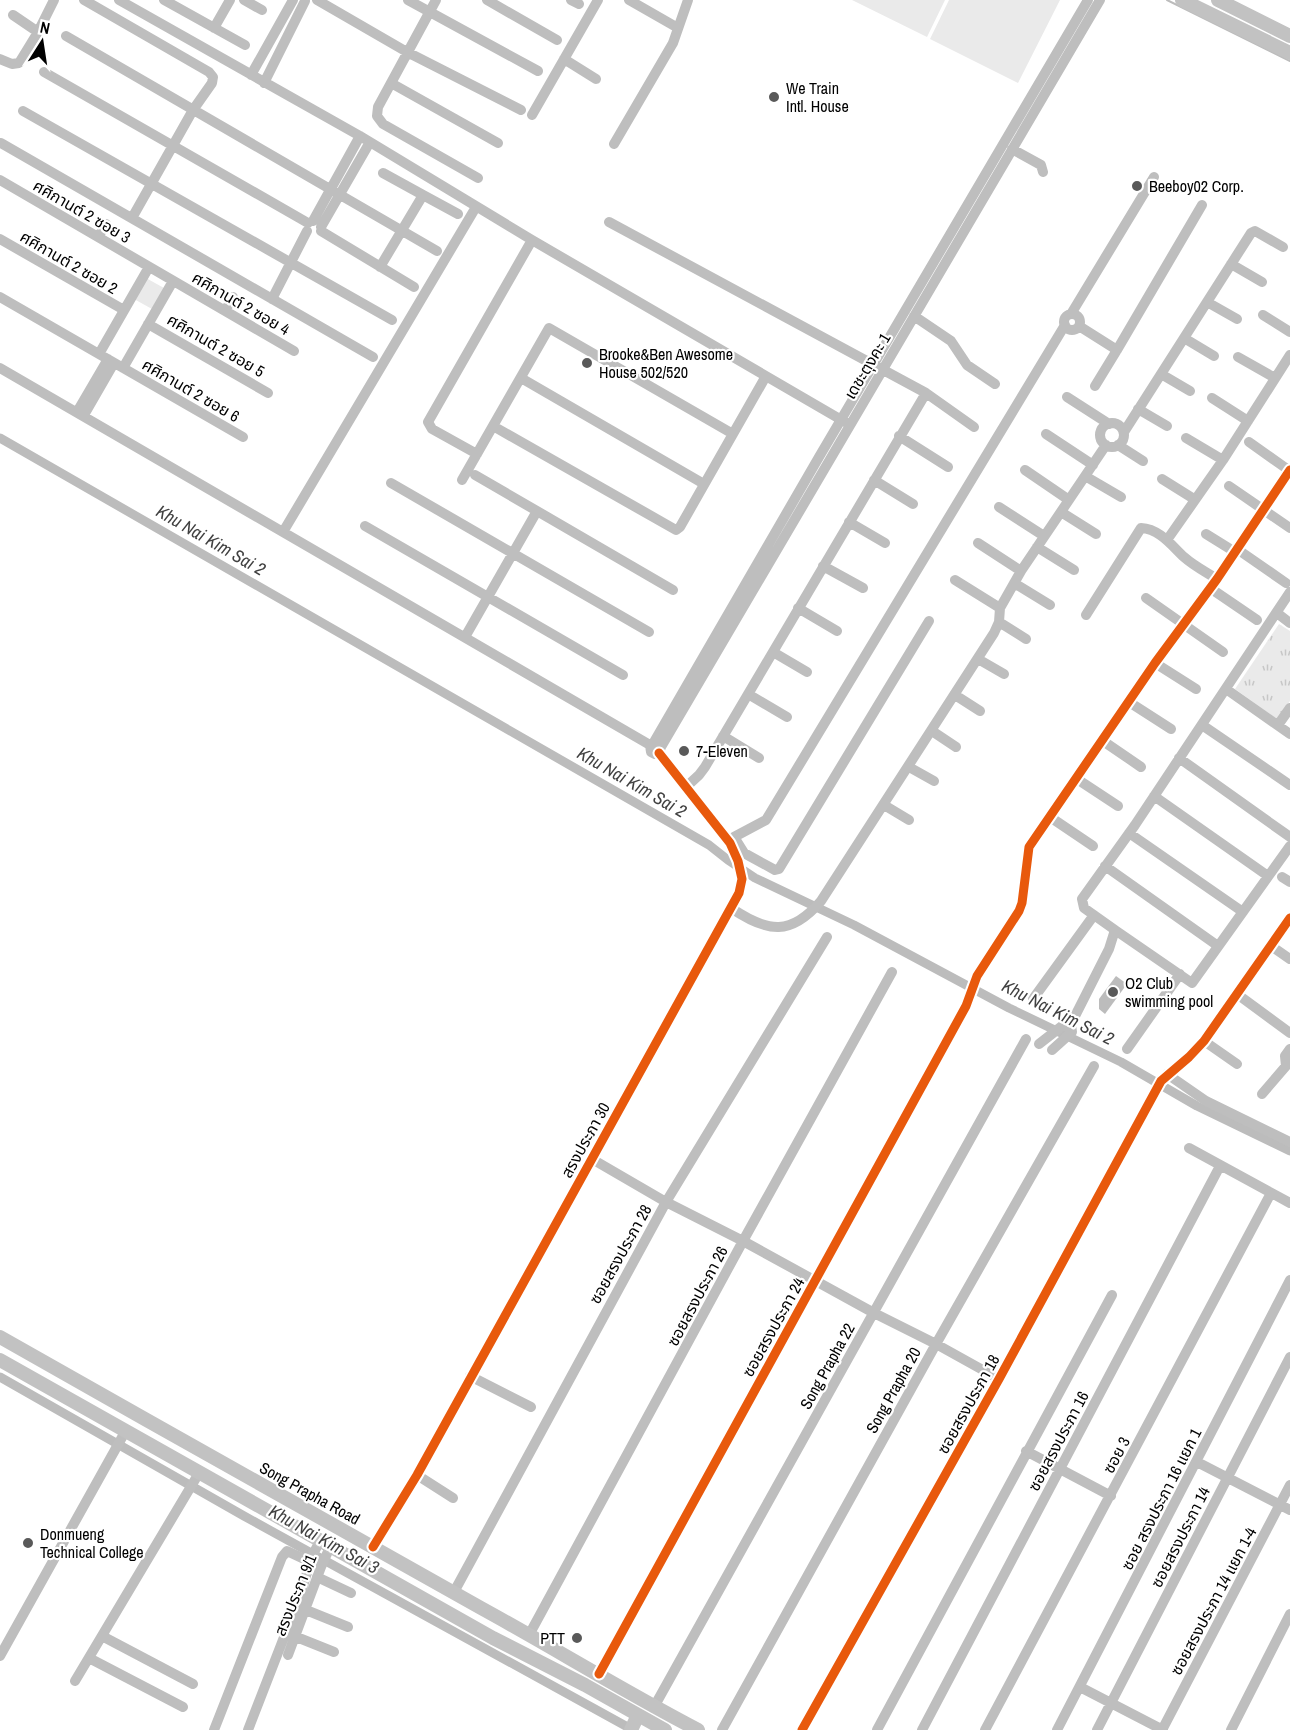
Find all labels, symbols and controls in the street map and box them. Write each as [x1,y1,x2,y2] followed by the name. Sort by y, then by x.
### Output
[12,12,72,72] north arrow
[38,16,52,39] text: N
[786,77,849,117] place label: We Train Intl. House
[767,90,781,104] marker: We Train Intl. House
[29,174,135,248] street label: ศศิกานต์ 2 ซอย 3
[1149,175,1244,197] place label: Beeboy02 Corp.
[1130,179,1144,193] marker: Beeboy02 Corp.
[16,225,122,299] street label: ศศิกานต์ 2 ซอย 2
[188,266,294,340] street label: ศศิกานต์ 2 ซอย 4
[163,308,269,382] street label: ศศิกานต์ 2 ซอย 5
[839,328,896,403] street label: เดชะตุงคะ 1
[599,343,733,383] place label: Brooke&Ben Awesome House 502/520
[138,353,244,427] street label: ศศิกานต์ 2 ซอย 6
[580,356,594,370] marker: Brooke&Ben Awesome House 502/520
[152,499,271,582] water label: Khu Nai Kim Sai 2
[696,740,748,762] place label: 7-Eleven
[573,741,692,824] water label: Khu Nai Kim Sai 2
[677,744,691,758] marker: 7-Eleven
[1125,972,1213,1012] place label: O2 Club swimming pool
[998,973,1119,1051] water label: Khu Nai Kim Sai 2
[1106,985,1120,999] marker: O2 Club swimming pool
[555,1098,615,1182] street label: สรงประภา 30
[584,1200,656,1308] street label: ซอยสรงประภา 28
[661,1242,733,1350] street label: ซอยสรงประภา 26
[737,1273,809,1381] street label: ซอยสรงประภา 24
[794,1319,860,1413] street label: Song Prapha 22
[860,1343,926,1437] street label: Song Prapha 20
[932,1350,1004,1458] street label: ซอยสรงประภา 18
[1022,1387,1094,1495] street label: ซอยสรงประภา 16
[1116,1424,1207,1574] street label: ซอย สรงประภา 16 แยก 1
[1097,1433,1135,1477] street label: ซอย 3
[256,1456,364,1530] street label: Song Prapha Road
[1145,1483,1215,1591] street label: ซอยสรงประภา 14
[264,1498,384,1580] water label: Khu Nai Kim Sai 3
[40,1523,144,1563] place label: Donmueng Technical College
[1165,1523,1261,1679] street label: ซอยสรงประภา 14 แยก 1-4
[21,1536,35,1550] marker: Donmueng Technical College
[269,1550,322,1639] street label: สรงประภา 9/1
[540,1627,565,1649] place label: PTT
[570,1631,584,1645] marker: PTT

